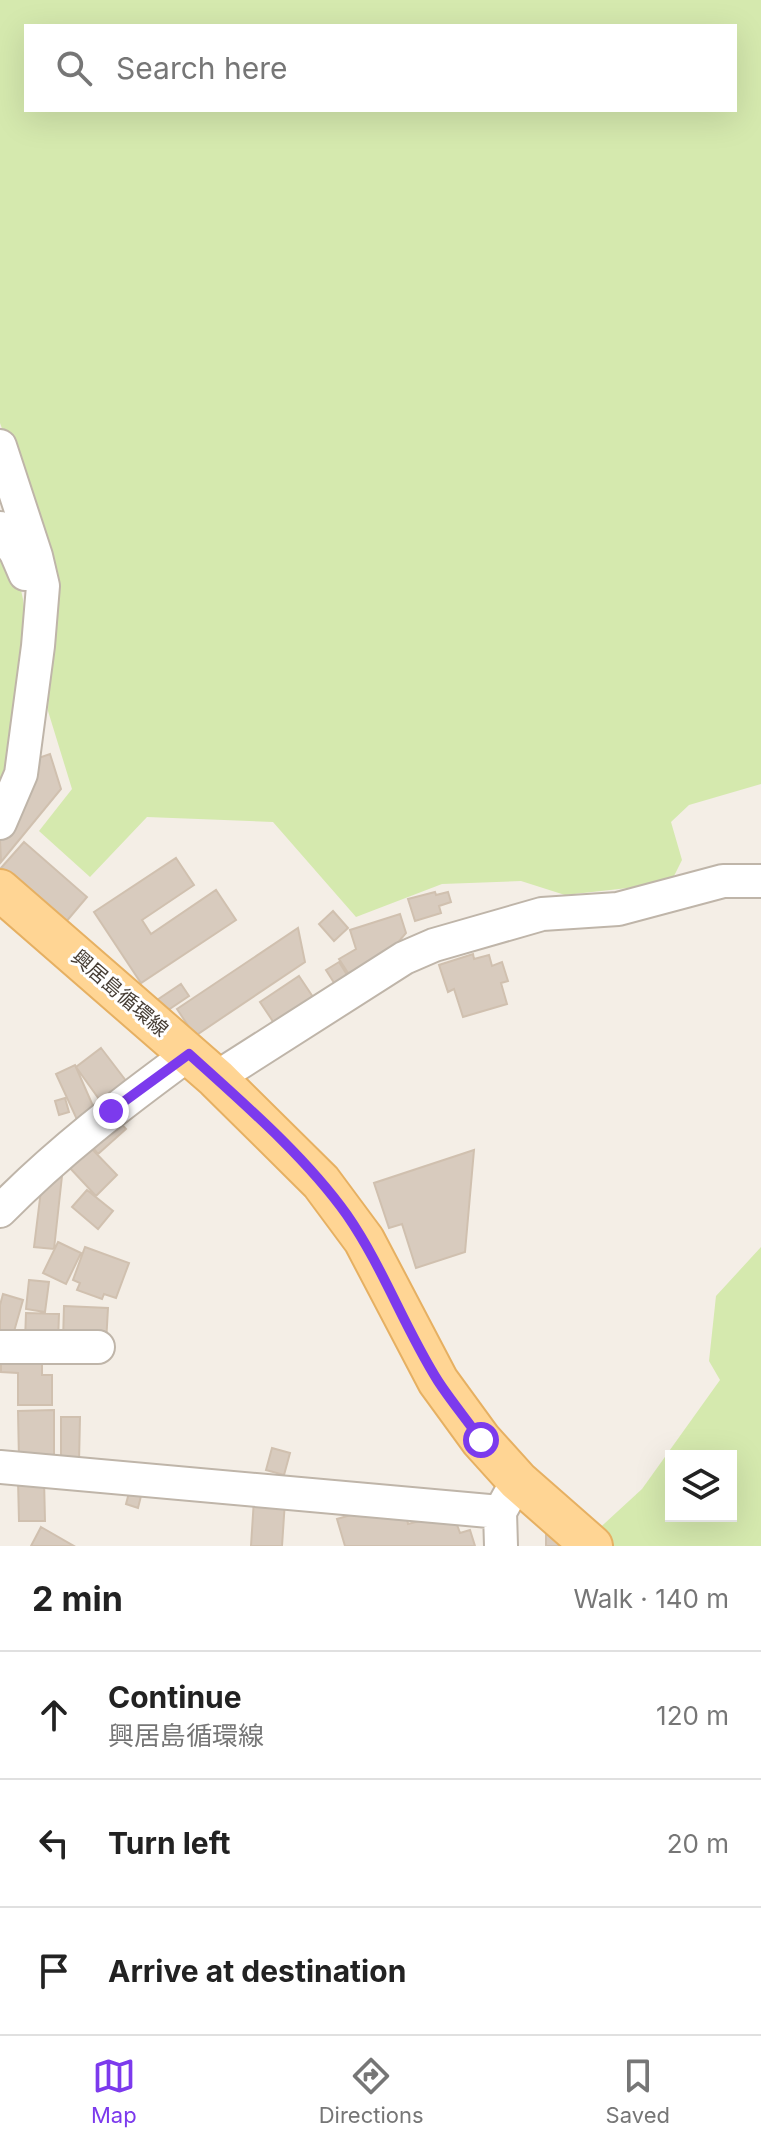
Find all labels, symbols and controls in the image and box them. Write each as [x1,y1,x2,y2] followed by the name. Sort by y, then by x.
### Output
[24,24,737,112] search box
[52,46,96,90] icon: search
[116,50,288,86] text: Search here
[67,945,173,1041] street label: 興居島循環線
[93,1093,129,1129] route end
[463,1422,499,1458] route start
[665,1450,737,1522] map controls
[665,1450,737,1522] button: layers
[32,1578,123,1619] text: 2 min
[574,1583,729,1614] text: Walk · 140 m
[108,1679,242,1715] text: Continue
[32,1693,76,1737] icon: ahead
[656,1700,729,1731] text: 120 m
[108,1720,264,1751] text: 興居島循環線
[32,1821,76,1865] icon: left
[108,1825,230,1861] text: Turn left
[667,1828,729,1859] text: 20 m
[32,1949,76,1993] icon: arrive
[108,1953,406,1989] text: Arrive at destination
[91,2054,137,2128] tab: Map
[319,2054,424,2128] tab: Directions
[606,2054,670,2128] tab: Saved

